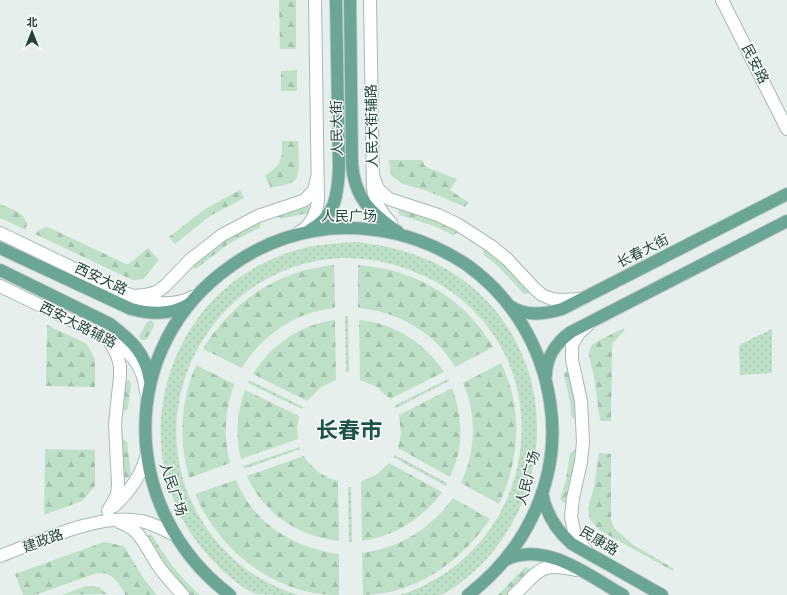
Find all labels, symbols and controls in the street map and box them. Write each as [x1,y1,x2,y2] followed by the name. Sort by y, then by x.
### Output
[12,12,52,52] north arrow
[27,16,38,29] text: 北
[738,41,772,87] street label: 民安路
[363,84,381,168] street label: 人民大街辅路
[328,100,346,156] street label: 人民大街
[321,208,377,225] street label: 人民广场
[614,231,672,271] street label: 长春大街
[72,259,130,299] street label: 西安大路
[37,298,119,352] street label: 西安大路辅路
[316,417,382,444] district label: 长春市
[513,449,543,507] street label: 人民广场
[156,460,190,518] street label: 人民广场
[577,523,621,559] street label: 民康路
[20,526,66,556] street label: 建政路

